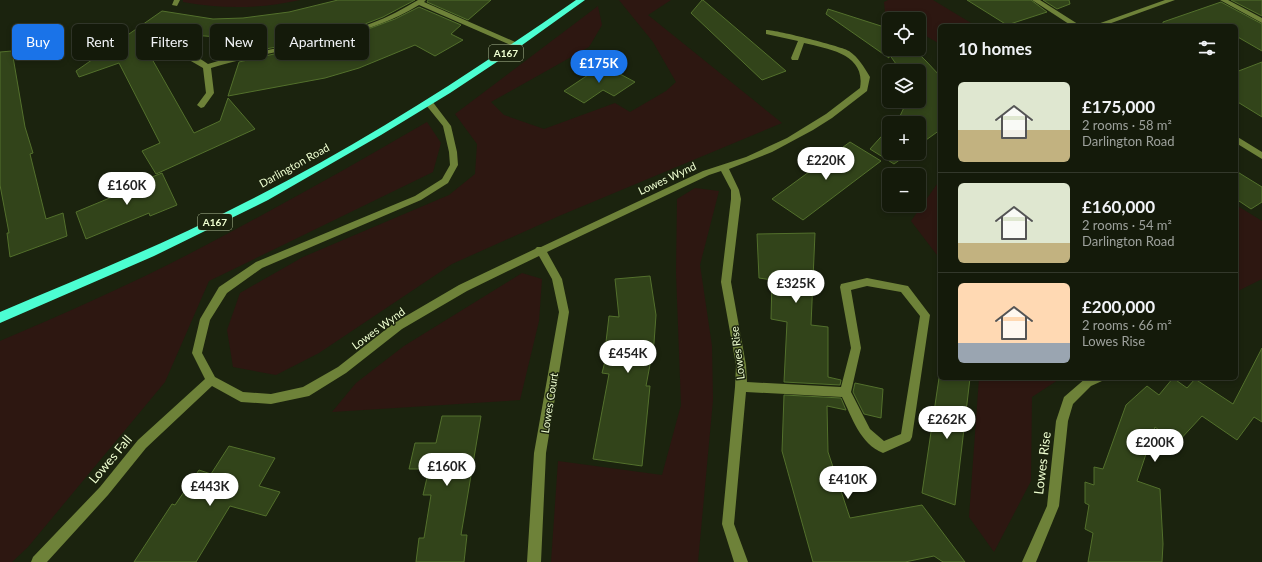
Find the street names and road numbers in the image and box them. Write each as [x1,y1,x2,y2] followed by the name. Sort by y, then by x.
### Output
[489,45,523,61] road number: A167
[257,140,331,190] street label: Darlington Road
[636,159,698,197] street label: Lowes Wynd
[198,214,232,230] road number: A167
[349,304,407,352] street label: Lowes Wynd
[727,326,747,380] street label: Lowes Rise
[538,372,560,434] street label: Lowes Court
[85,431,135,487] street label: Lowes Fall
[1030,431,1054,495] street label: Lowes Rise

